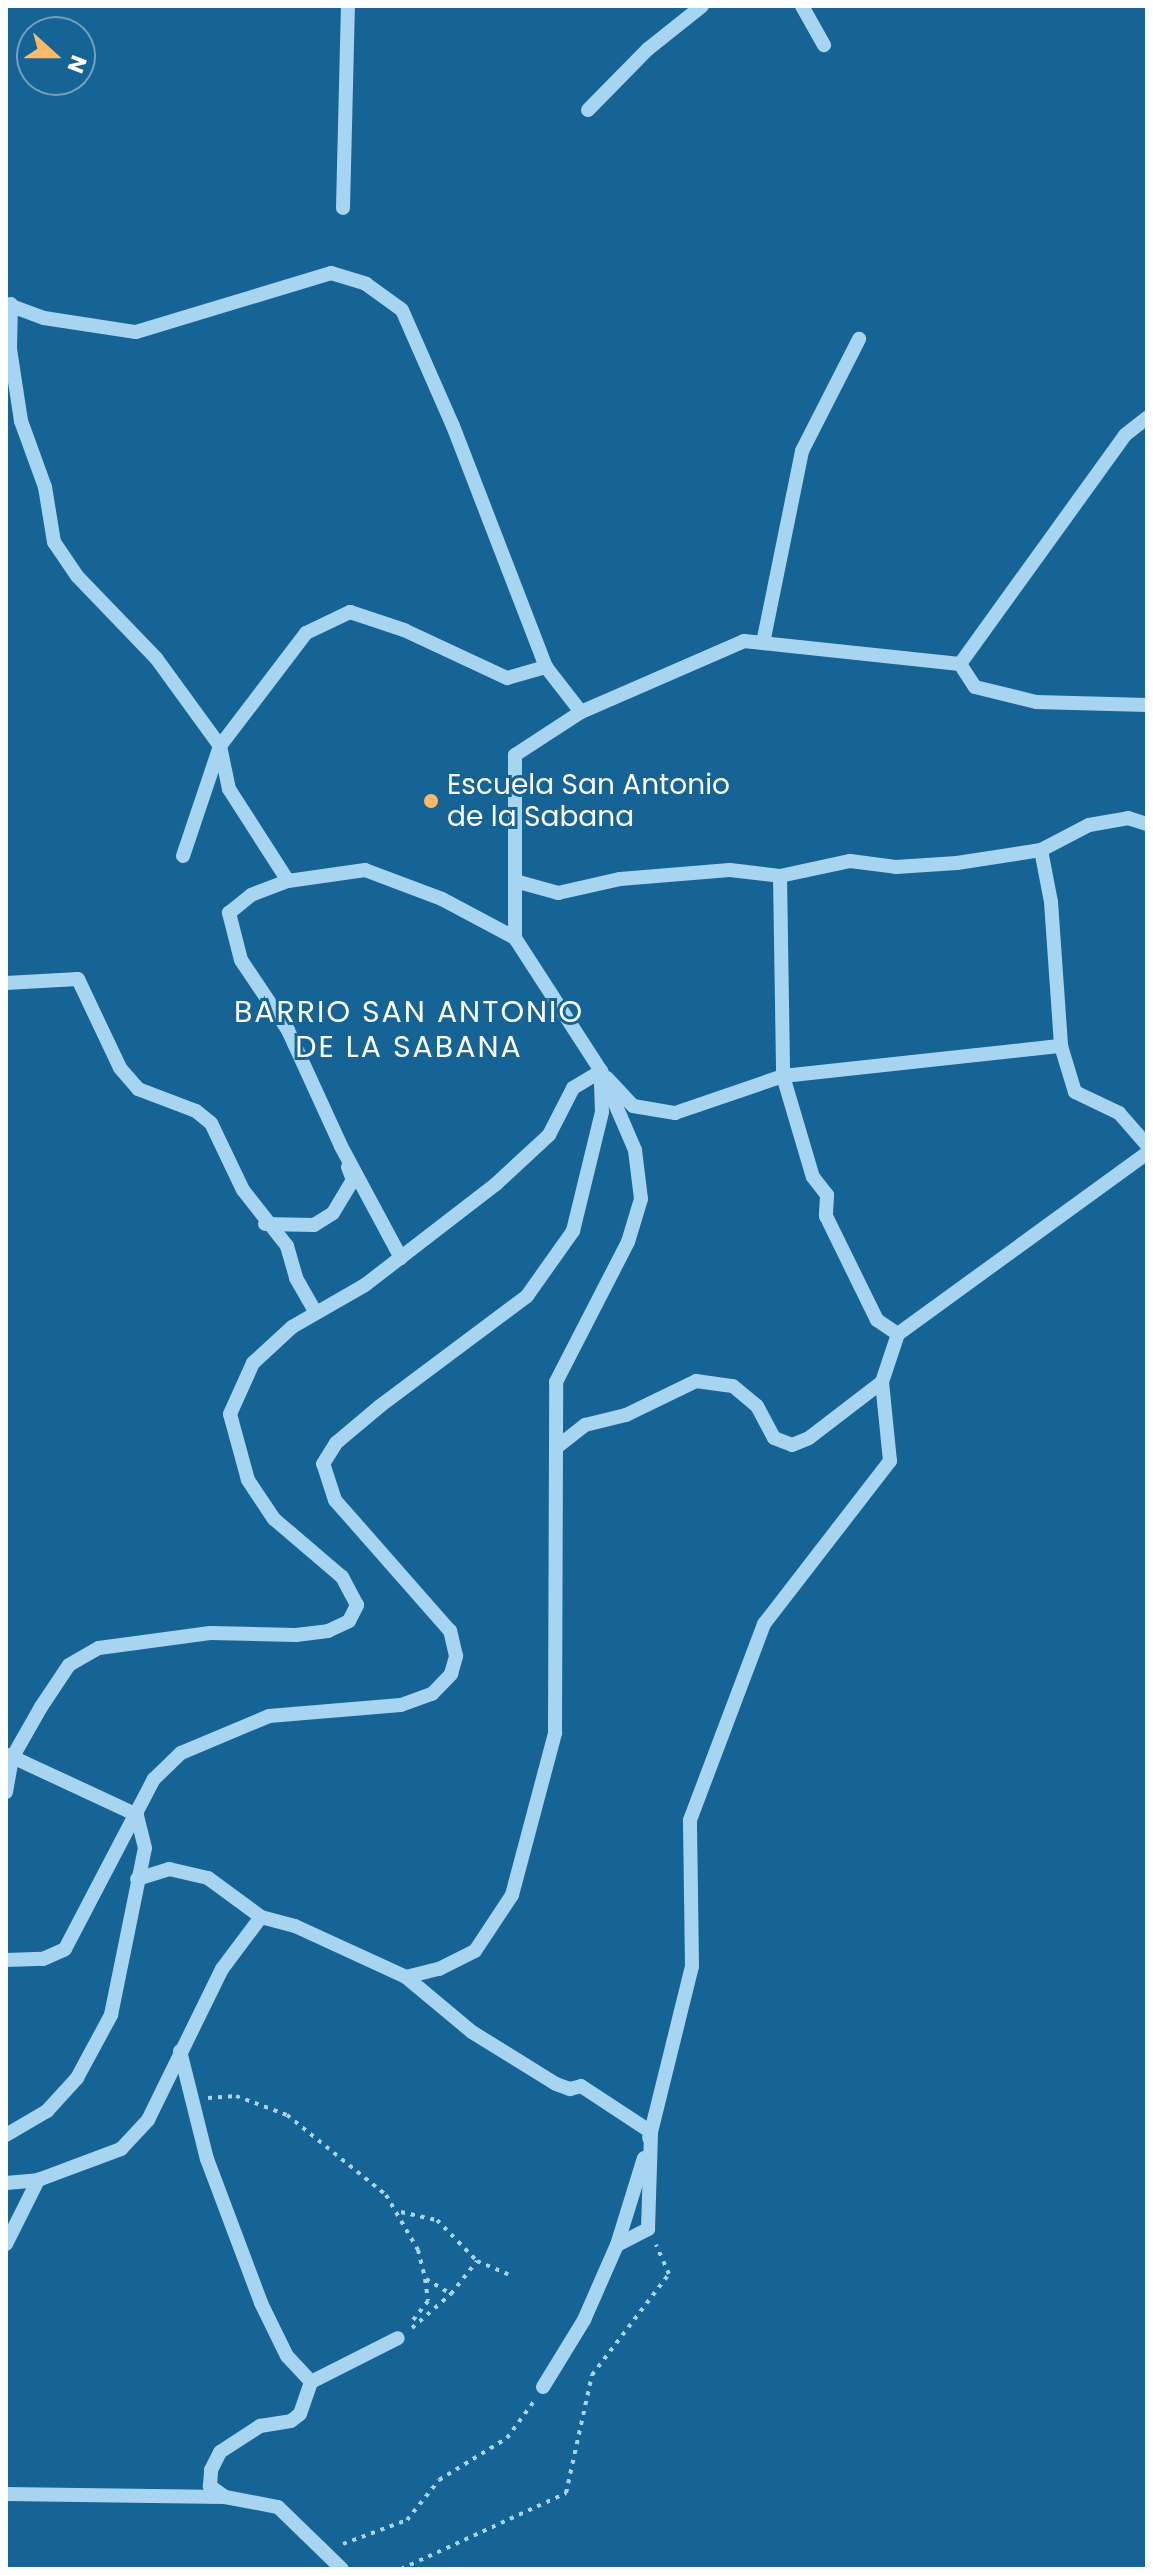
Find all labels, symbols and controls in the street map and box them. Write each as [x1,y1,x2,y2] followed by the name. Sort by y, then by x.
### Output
[16,16,96,96] north arrow
[60,51,94,77] text: N
[447,768,730,834] place label: Escuela San Antonio de la Sabana
[422,792,440,810] marker: Escuela San Antonio de la Sabana
[234,994,584,1064] district label: BARRIO SAN ANTONIO DE LA SABANA

